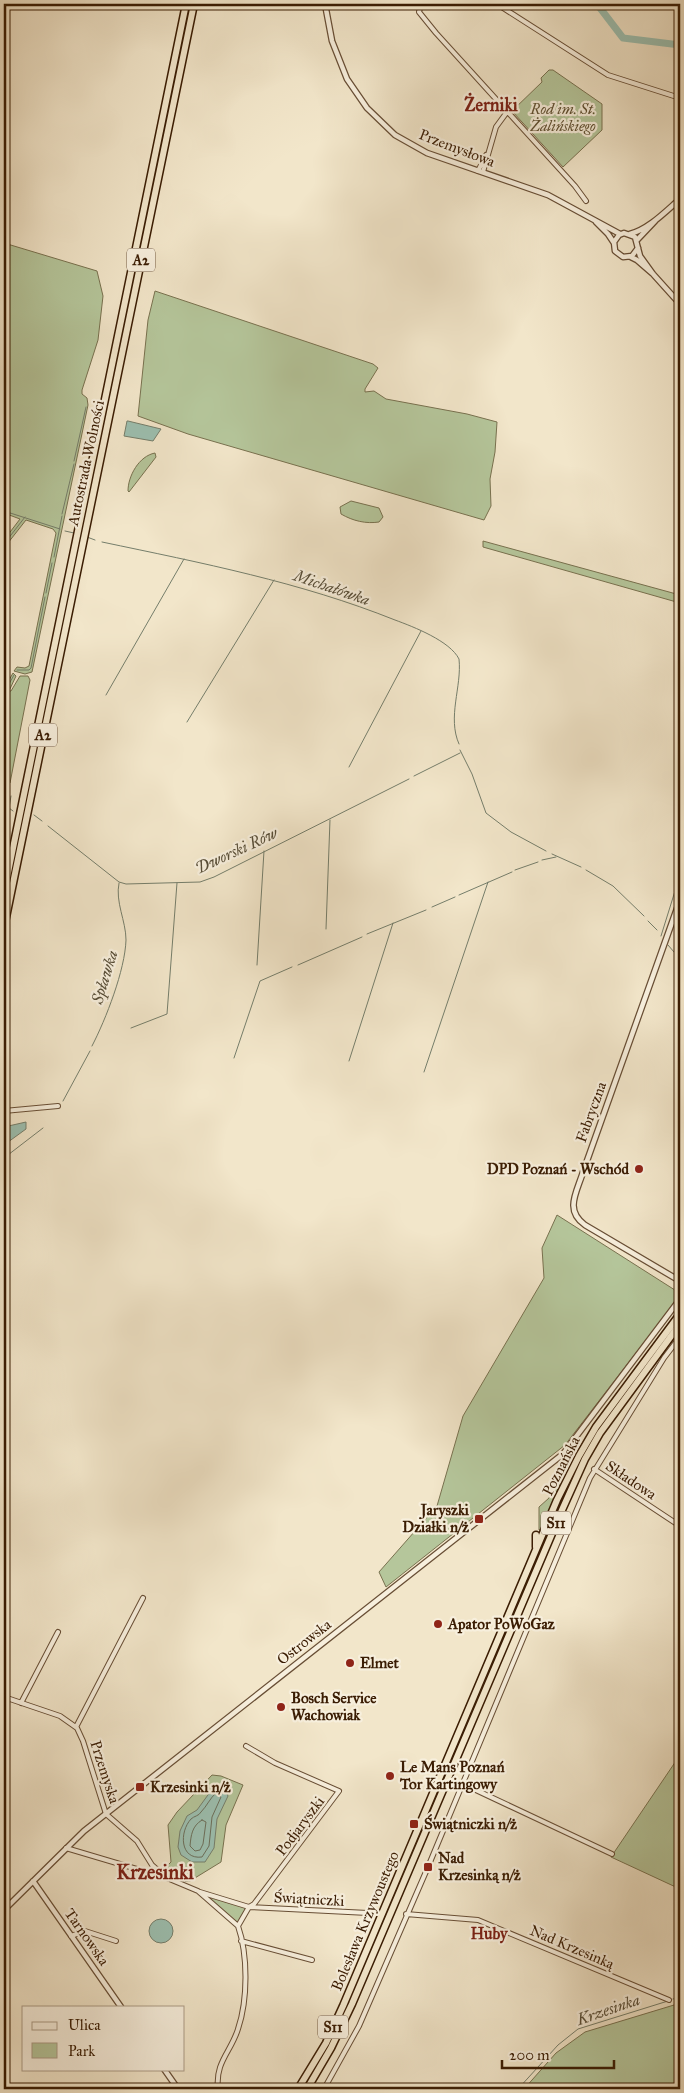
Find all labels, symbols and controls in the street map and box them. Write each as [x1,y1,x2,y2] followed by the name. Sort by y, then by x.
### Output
[464,92,519,116] district label: Żerniki
[529,100,596,135] park label: Rod im. St. Żalińskiego
[416,125,498,171] street label: Przemysłowa
[127,248,155,272] road number: A2
[64,399,108,528] street label: Autostrada Wolności
[289,565,373,609] water label: Michałówka
[29,724,57,746] road number: A2
[192,823,282,878] water label: Dworski Rów
[87,948,123,1007] water label: Spławka
[572,1079,611,1145] street label: Fabryczna
[487,1160,629,1178] place label: DPD Poznań - Wschód
[633,1163,645,1175] marker: DPD Poznań - Wschód
[538,1433,584,1499] street label: Poznańska
[602,1457,660,1504] street label: Składowa
[402,1501,470,1536] place label: Jaryszki Działki n/ż
[541,1512,571,1535] road number: S11
[473,1513,485,1525] marker: Jaryszki Działki n/ż
[273,1615,335,1669] street label: Ostrowska
[447,1615,555,1634] place label: Apator PoWoGaz
[432,1618,444,1630] marker: Apator PoWoGaz
[360,1654,400,1672] place label: Elmet
[344,1657,356,1669] marker: Elmet
[291,1689,377,1724] place label: Bosch Service Wachowiak
[275,1701,287,1713] marker: Bosch Service Wachowiak
[86,1738,124,1807] street label: Przemyska
[399,1758,505,1794] place label: Le Mans Poznań Tor Kartingowy
[384,1770,396,1782] marker: Le Mans Poznań Tor Kartingowy
[150,1778,231,1796] place label: Krzesinki n/ż
[134,1781,146,1793] marker: Krzesinki n/ż
[272,1793,328,1859] street label: Podjaryszki
[424,1813,517,1833] place label: Świątniczki n/ż
[408,1818,420,1830] marker: Świątniczki n/ż
[327,1848,403,1994] street label: Bolesława Krzywoustego
[438,1849,521,1884] place label: Nad Krzesinką n/ż
[116,1860,194,1884] district label: Krzesinki
[422,1861,434,1873] marker: Nad Krzesinką n/ż
[273,1887,345,1910] street label: Świątniczki
[61,1905,114,1970] street label: Tarnowska
[527,1921,618,1974] street label: Nad Krzesinką
[470,1924,509,1944] district label: Huby
[573,1990,643,2029] water label: Krzesinka
[22,2006,185,2070] legend
[318,2015,348,2038] road number: S11
[68,2016,101,2034] text: Ulica
[502,2038,614,2070] scale bar
[68,2042,95,2060] text: Park
[509,2046,550,2064] text: 200 m

